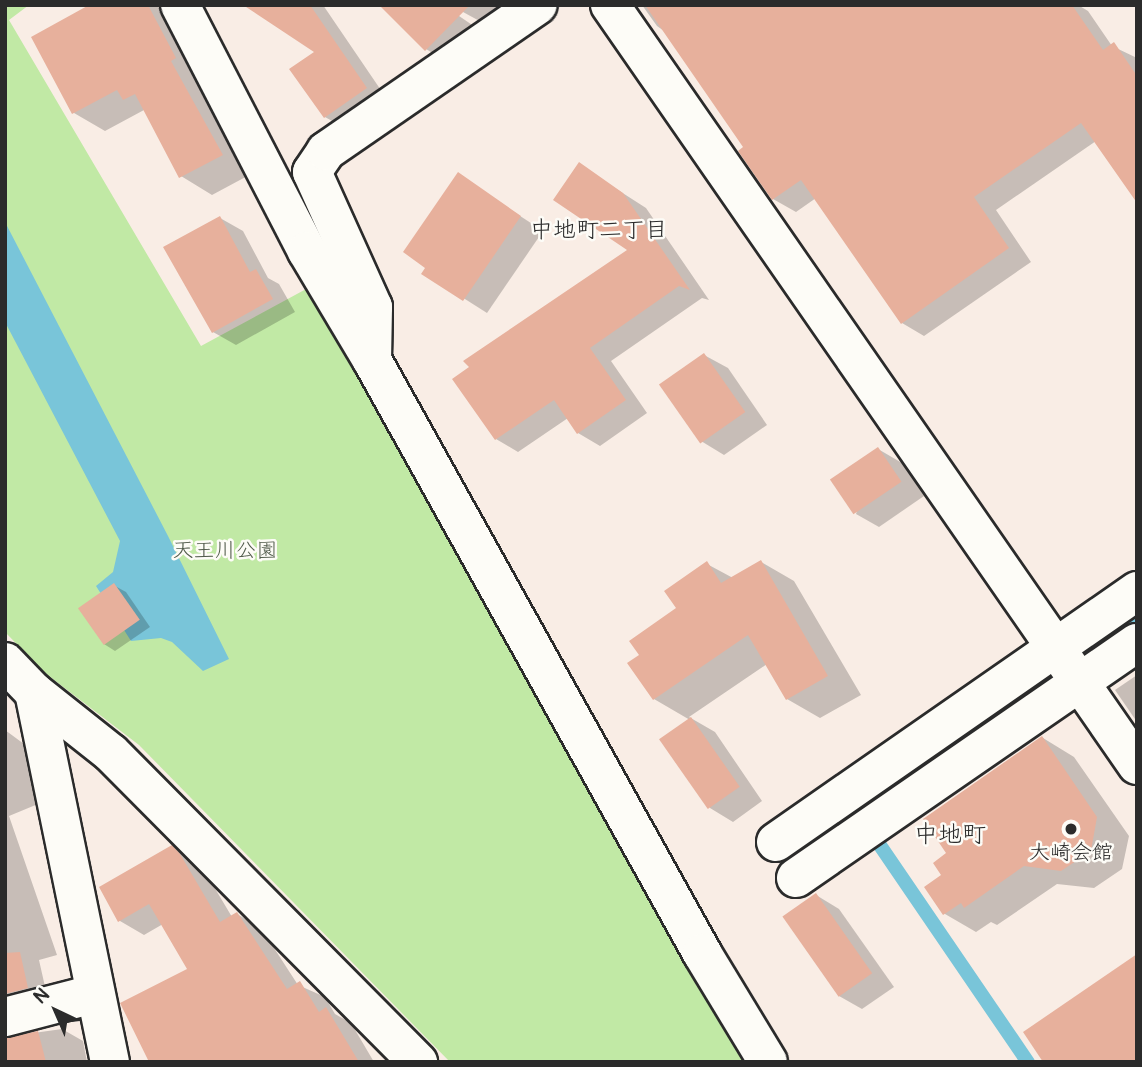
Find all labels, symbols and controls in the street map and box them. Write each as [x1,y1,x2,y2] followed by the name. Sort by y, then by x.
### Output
[530,216,668,244] district label: 中地町二丁目
[173,538,277,564] park label: 天王川公園
[914,821,986,849] district label: 中地町
[1063,821,1079,837] marker: 大崎会館
[1029,840,1113,866] place label: 大崎会館
[21,976,91,1046] north arrow
[28,983,54,1009] text: N

